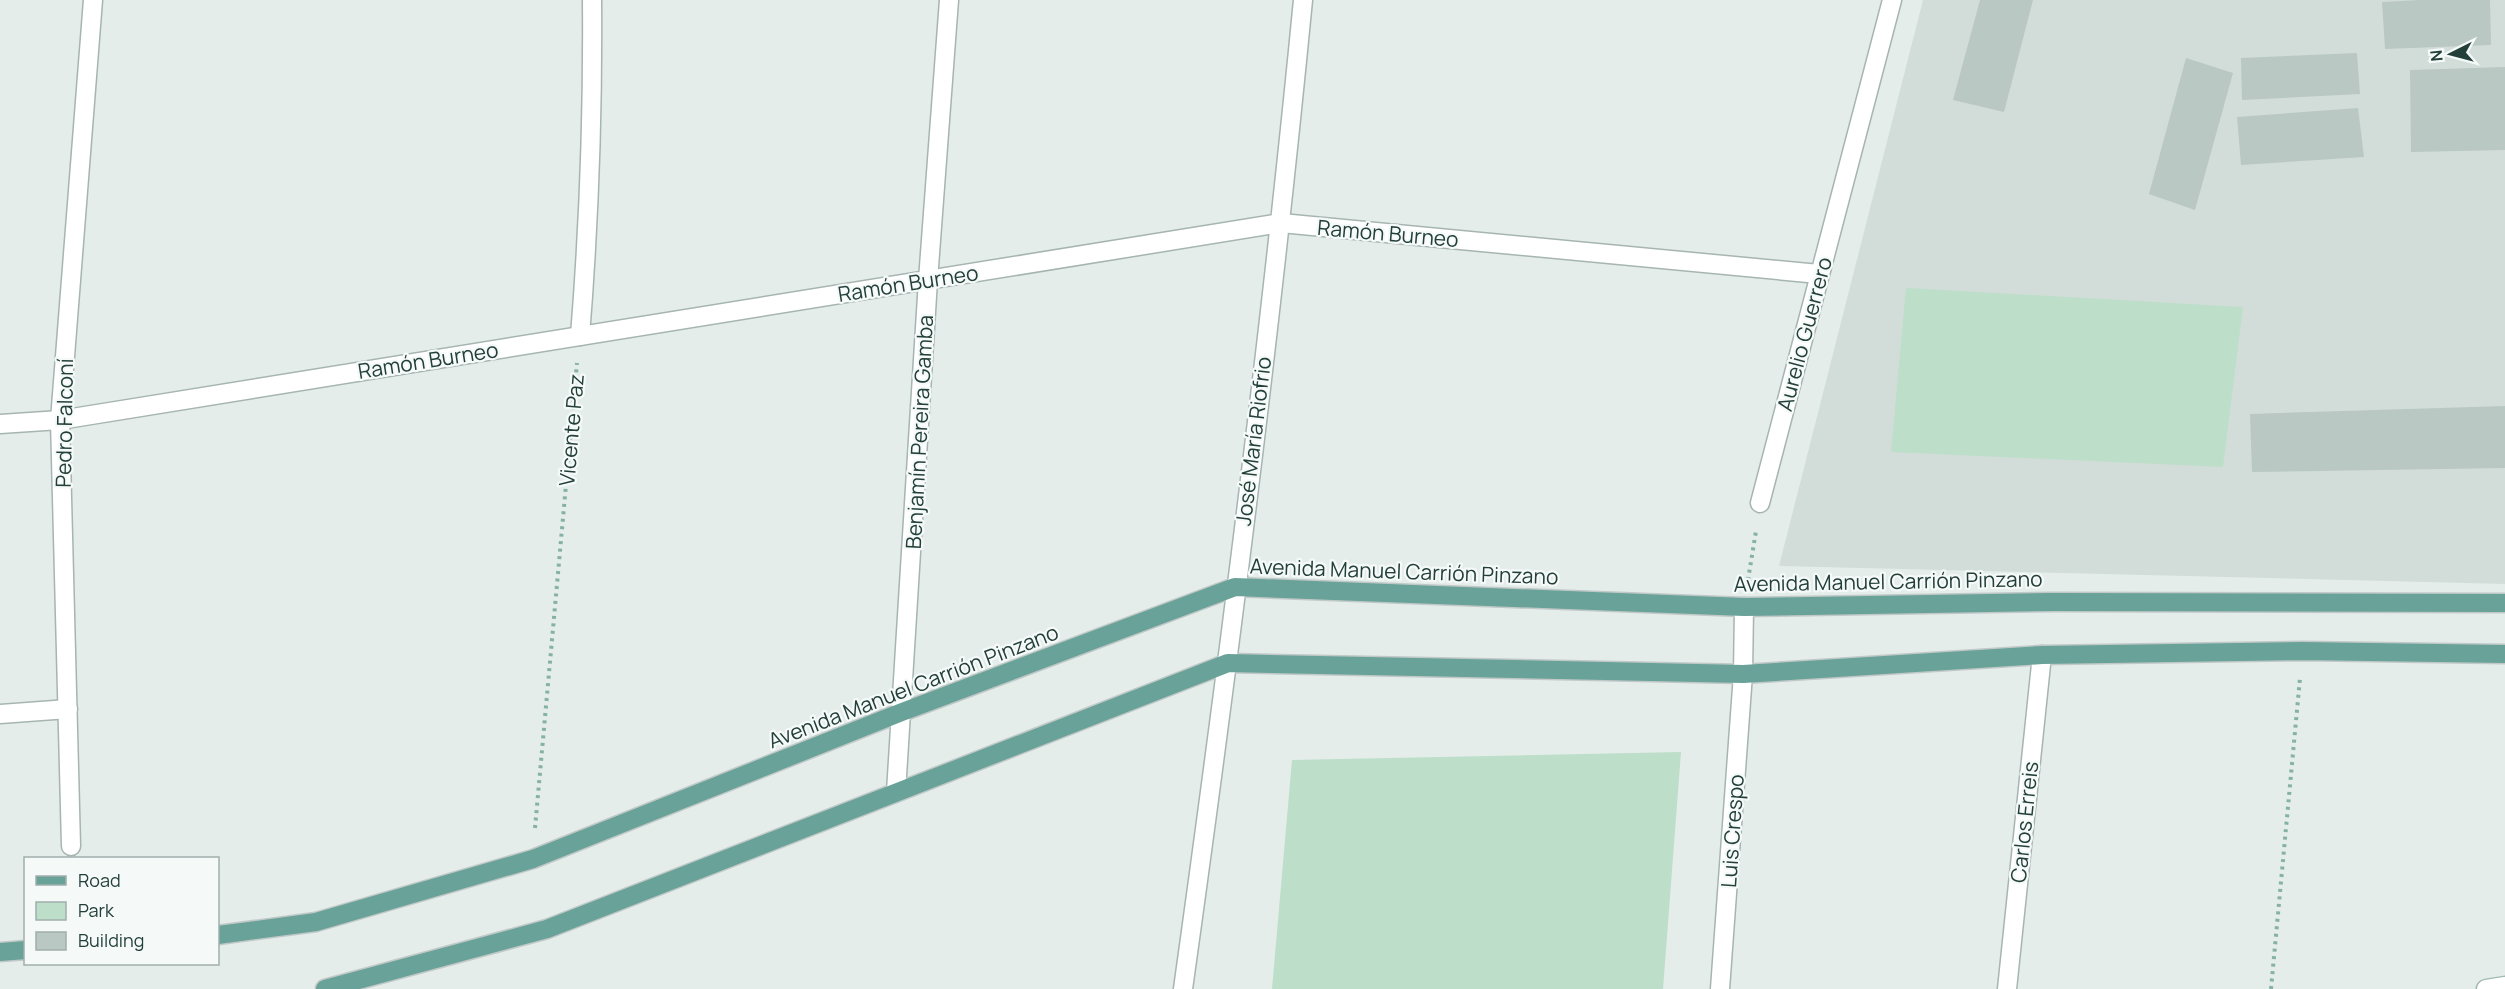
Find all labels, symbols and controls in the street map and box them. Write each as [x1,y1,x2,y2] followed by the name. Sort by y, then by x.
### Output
[2421,24,2481,84] north arrow
[2425,49,2448,62] text: N
[1316,213,1460,253] street label: Ramón Burneo
[1770,254,1838,414] street label: Aurelio Guerrero
[836,258,980,308] street label: Ramón Burneo
[899,314,939,550] street label: Benjamín Pereira Gamba
[356,335,500,385] street label: Ramón Burneo
[1229,355,1277,527] street label: José María Riofrio
[49,358,79,488] street label: Pedro Falconí
[552,373,590,487] street label: Vicente Paz
[1249,552,1559,590] street label: Avenida Manuel Carrión Pinzano
[1733,564,2043,598] street label: Avenida Manuel Carrión Pinzano
[764,618,1062,754] street label: Avenida Manuel Carrión Pinzano
[2004,760,2044,884] street label: Carlos Erreis
[1714,773,1750,889] street label: Luis Crespo
[24,857,219,965] legend
[78,868,121,892] text: Road
[78,898,115,922] text: Park
[78,928,144,952] text: Building

